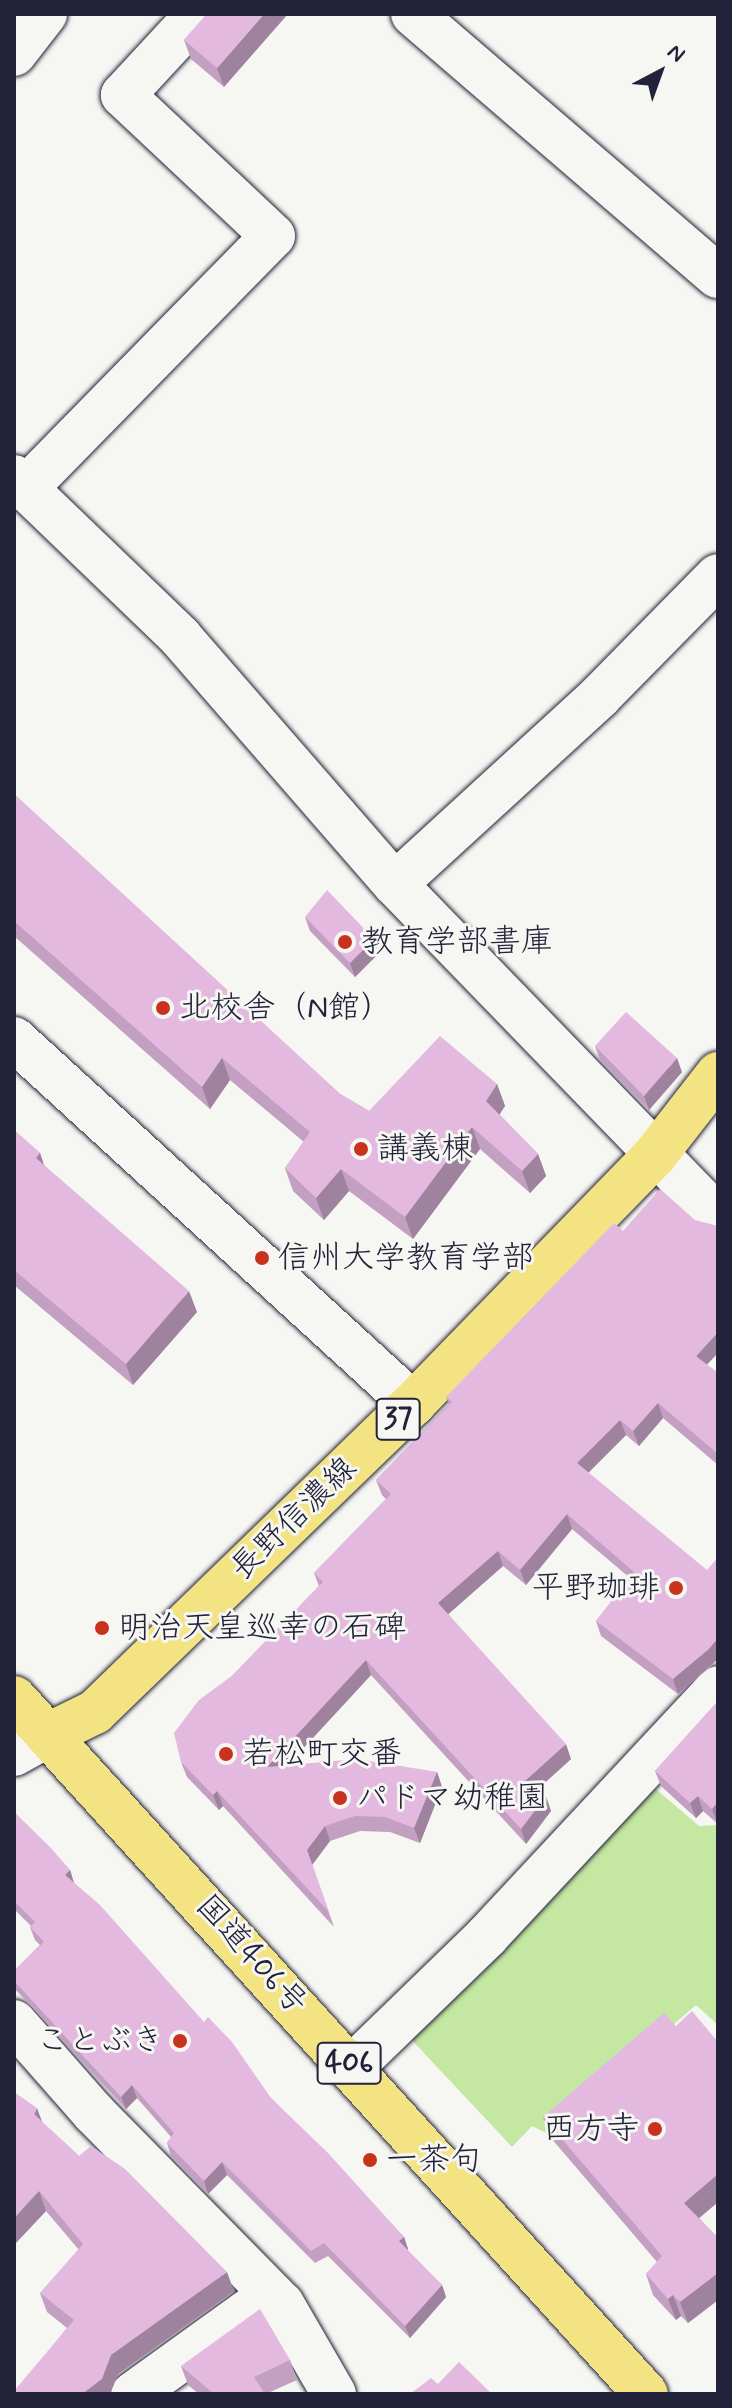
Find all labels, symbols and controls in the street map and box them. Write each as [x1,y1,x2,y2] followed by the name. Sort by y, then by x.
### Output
[620,32,700,112] north arrow
[661,39,690,69] text: N
[361,923,553,961] place label: 教育学部書庫
[336,933,354,951] marker: 教育学部書庫
[179,989,392,1027] place label: 北校舎（N館）
[154,999,172,1017] marker: 北校舎（N館）
[377,1130,473,1168] place label: 講義棟
[352,1140,370,1158] marker: 講義棟
[278,1239,534,1277] place label: 信州大学教育学部
[253,1249,271,1267] marker: 信州大学教育学部
[374,1393,422,1445] road number: 37
[223,1450,365,1588] street label: 長野信濃線
[532,1569,660,1607] place label: 平野珈琲
[667,1579,685,1597] marker: 平野珈琲
[118,1609,406,1647] place label: 明治天皇巡幸の石碑
[93,1619,111,1637] marker: 明治天皇巡幸の石碑
[242,1735,402,1773] place label: 若松町交番
[217,1745,235,1763] marker: 若松町交番
[356,1779,548,1817] place label: パドマ幼稚園
[331,1789,349,1807] marker: パドマ幼稚園
[187,1887,315,2023] street label: 国道406号
[36,2022,164,2060] place label: ことぶき
[171,2032,189,2050] marker: ことぶき
[315,2037,383,2089] road number: 406
[543,2110,639,2148] place label: 西方寺
[646,2120,664,2138] marker: 西方寺
[386,2141,482,2179] place label: 一茶句
[361,2151,379,2169] marker: 一茶句

